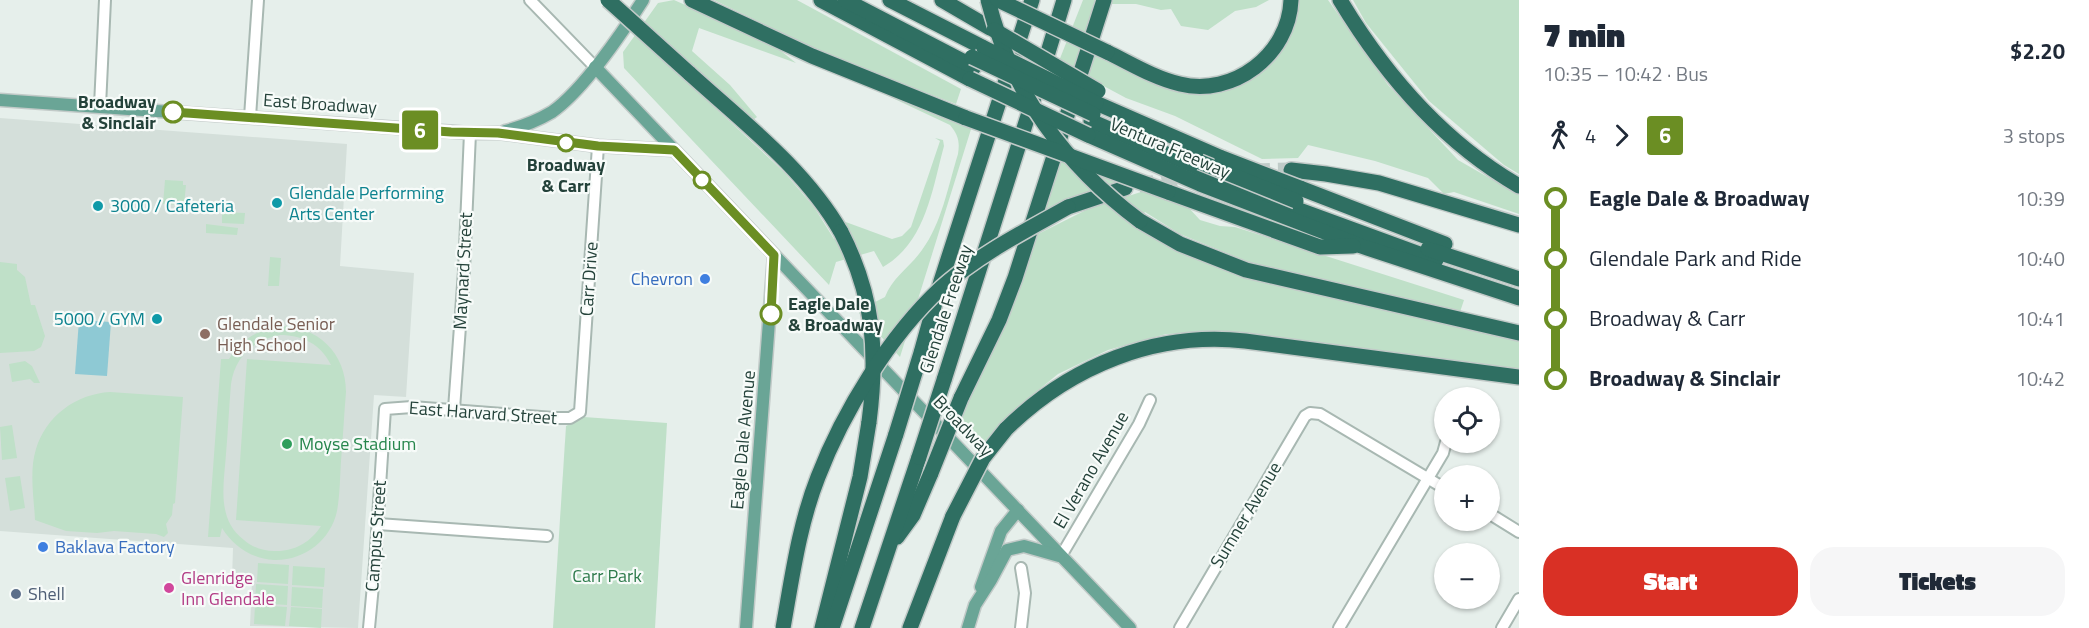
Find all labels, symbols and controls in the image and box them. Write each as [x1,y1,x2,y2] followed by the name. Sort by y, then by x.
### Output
[1543,10,1625,60] text: 7 min
[2010,34,2065,68] text: $2.20
[1543,58,1708,89] text: 10:35 – 10:42 · Bus
[262,86,378,121] street label: East Broadway
[78,88,156,136] place label: Broadway & Sinclair
[162,101,184,123] marker: Broadway & Sinclair
[400,110,440,150] line badge: 6
[1106,110,1235,185] street label: Ventura Freeway
[414,114,426,146] text: 6
[1543,119,1576,152] icon: walk
[1605,119,1638,152] icon: forward
[1659,119,1671,151] text: 6
[1585,120,1596,151] text: 4
[2003,120,2065,151] text: 3 stops
[557,134,575,152] marker: Broadway & Carr
[527,151,605,199] place label: Broadway & Carr
[693,171,711,189] unlabelled marker
[289,179,444,227] place label: Glendale Performing Arts Center
[1589,181,1809,215] text: Eagle Dale & Broadway
[2016,183,2065,214] text: 10:39
[110,192,234,219] place label: 3000 / Cafeteria
[270,196,284,210] marker: Glendale Performing Arts Center
[91,199,105,213] marker: 3000 / Cafeteria
[446,211,479,330] street label: Maynard Street
[572,241,605,317] street label: Carr Drive
[912,241,979,377] street label: Glendale Freeway
[1589,241,1802,275] text: Glendale Park and Ride
[2016,243,2065,274] text: 10:40
[631,265,693,292] place label: Chevron
[698,272,712,286] marker: Chevron
[788,290,883,338] place label: Eagle Dale & Broadway
[1589,301,1745,335] text: Broadway & Carr
[760,303,782,325] marker: Eagle Dale & Broadway
[2016,303,2065,334] text: 10:41
[54,305,145,332] place label: 5000 / GYM
[217,310,335,358] place label: Glendale Senior High School
[150,312,164,326] marker: 5000 / GYM
[198,327,212,341] marker: Glendale Senior High School
[1589,361,1780,395] text: Broadway & Sinclair
[2016,363,2065,394] text: 10:42
[723,369,762,511] street label: Eagle Dale Avenue
[1434,387,1500,609] map controls
[1434,387,1500,453] button: locate
[927,389,1000,463] street label: Broadway
[408,394,559,431] street label: East Harvard Street
[1046,406,1135,534] street label: El Verano Avenue
[299,430,416,457] place label: Moyse Stadium
[280,437,294,451] marker: Moyse Stadium
[1203,457,1288,573] street label: Sumner Avenue
[1434,465,1500,531] button: +
[358,479,393,593] street label: Campus Street
[55,533,175,560] place label: Baklava Factory
[36,540,50,554] marker: Baklava Factory
[1434,543,1500,609] button: −
[1543,547,1798,616] button: Start
[1810,547,2065,616] button: Tickets
[572,562,642,589] park label: Carr Park
[181,564,275,612] place label: Glenridge Inn Glendale
[28,580,65,607] place label: Shell
[162,581,176,595] marker: Glenridge Inn Glendale
[9,587,23,601] marker: Shell

